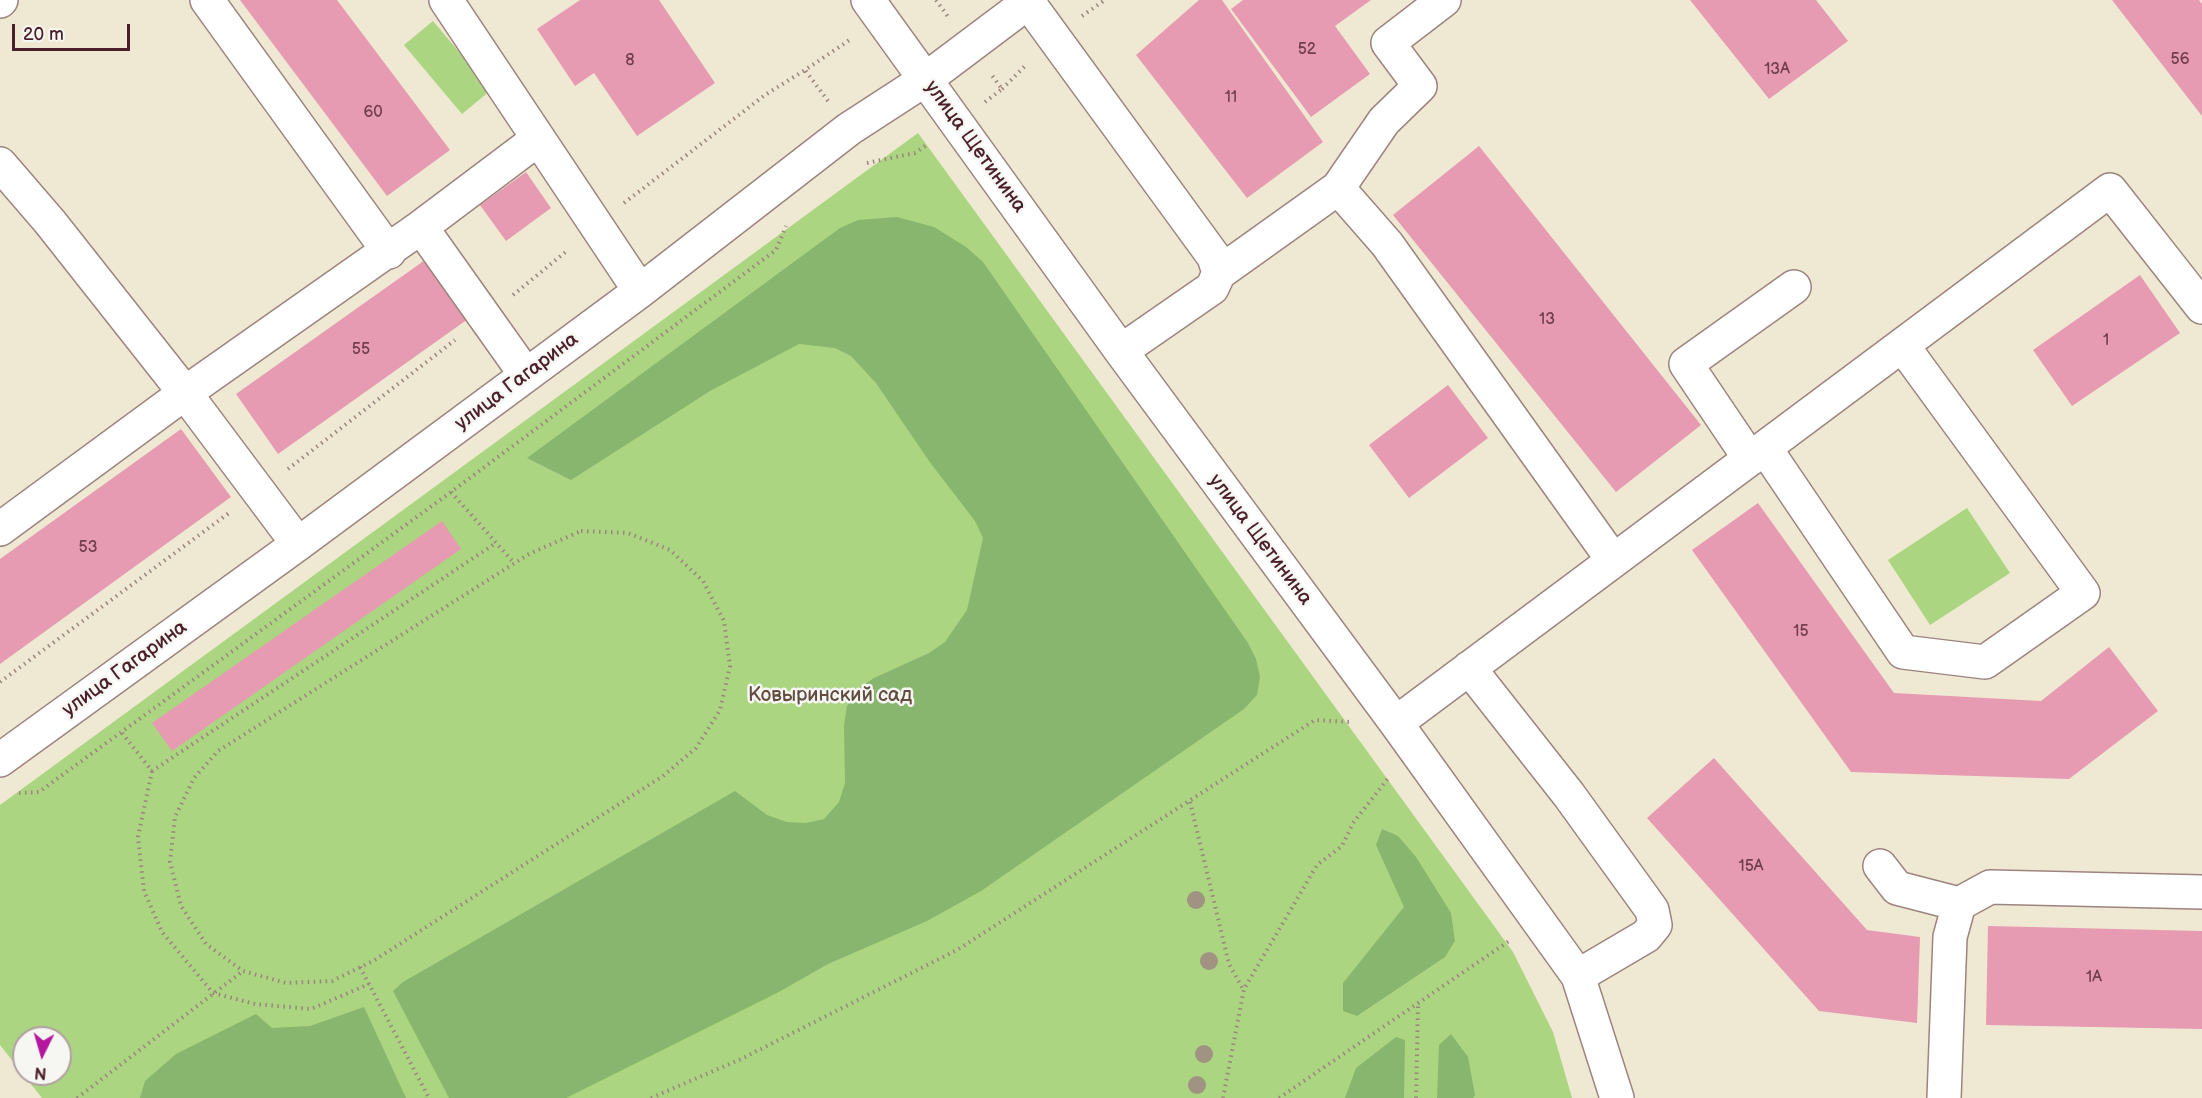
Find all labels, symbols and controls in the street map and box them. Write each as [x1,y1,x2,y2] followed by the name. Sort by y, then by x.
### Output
[15,12,134,50] scale bar
[23,24,64,45] text: 20 m
[1298,40,1316,60] house number: 52
[2171,50,2189,70] house number: 56
[625,51,635,71] house number: 8
[1764,60,1790,80] house number: 13А
[919,76,1031,218] street label: улица Щетинина
[1225,88,1237,108] house number: 11
[363,103,383,123] house number: 60
[1539,310,1555,330] house number: 13
[451,328,583,436] street label: улица Гагарина
[2103,331,2109,351] house number: 1
[352,340,370,360] house number: 55
[1203,470,1317,610] street label: улица Щетинина
[78,538,98,558] house number: 53
[58,616,192,722] street label: улица Гагарина
[1793,622,1809,642] house number: 15
[748,684,912,708] park label: Ковыринский сад
[1738,857,1764,877] house number: 15А
[2086,968,2102,988] house number: 1А
[12,1026,72,1086] north arrow
[34,1062,47,1082] text: N

